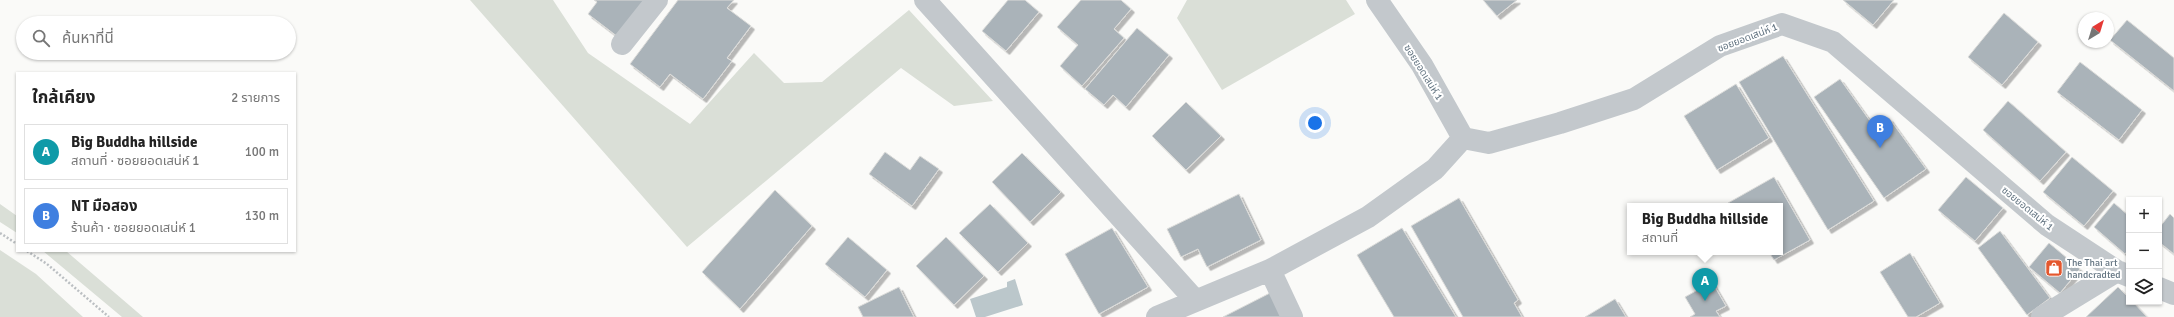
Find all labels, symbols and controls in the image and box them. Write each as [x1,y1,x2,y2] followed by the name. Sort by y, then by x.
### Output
[2078,12,2114,48] north arrow
[16,16,296,60] search box
[1715,20,1779,55] street label: ซอยยอดเสน่ห์ 1
[30,27,52,49] icon: search
[62,29,114,47] text: ค้นหาที่นี่
[1401,42,1446,103] street label: ซอยยอดเสน่ห์ 1
[32,87,95,108] text: ใกล้เคียง
[231,90,280,106] text: 2 รายการ
[1305,113,1325,133] your location
[1867,115,1893,148] pin: B
[71,133,197,151] text: Big Buddha hillside
[42,144,50,160] text: A
[245,144,279,160] text: 100 m
[71,153,199,169] text: สถานที่ · ซอยยอดเสน่ห์ 1
[1999,183,2056,233] street label: ซอยยอดเสน่ห์ 1
[71,197,137,215] text: NT มือสอง
[2126,197,2162,305] map controls
[2126,197,2162,233] button: +
[1627,203,1783,255] popup
[42,208,50,224] text: B
[245,208,279,224] text: 130 m
[1642,210,1768,228] text: Big Buddha hillside
[71,220,196,236] text: ร้านค้า · ซอยยอดเสน่ห์ 1
[1642,230,1678,246] text: สถานที่
[2126,233,2162,269] button: −
[2067,257,2121,281] place label: The Thai art handcradted
[2044,258,2064,278] shop icon: The Thai art handcradted
[1692,268,1718,301] pin: A
[2126,269,2162,305] button: layers

